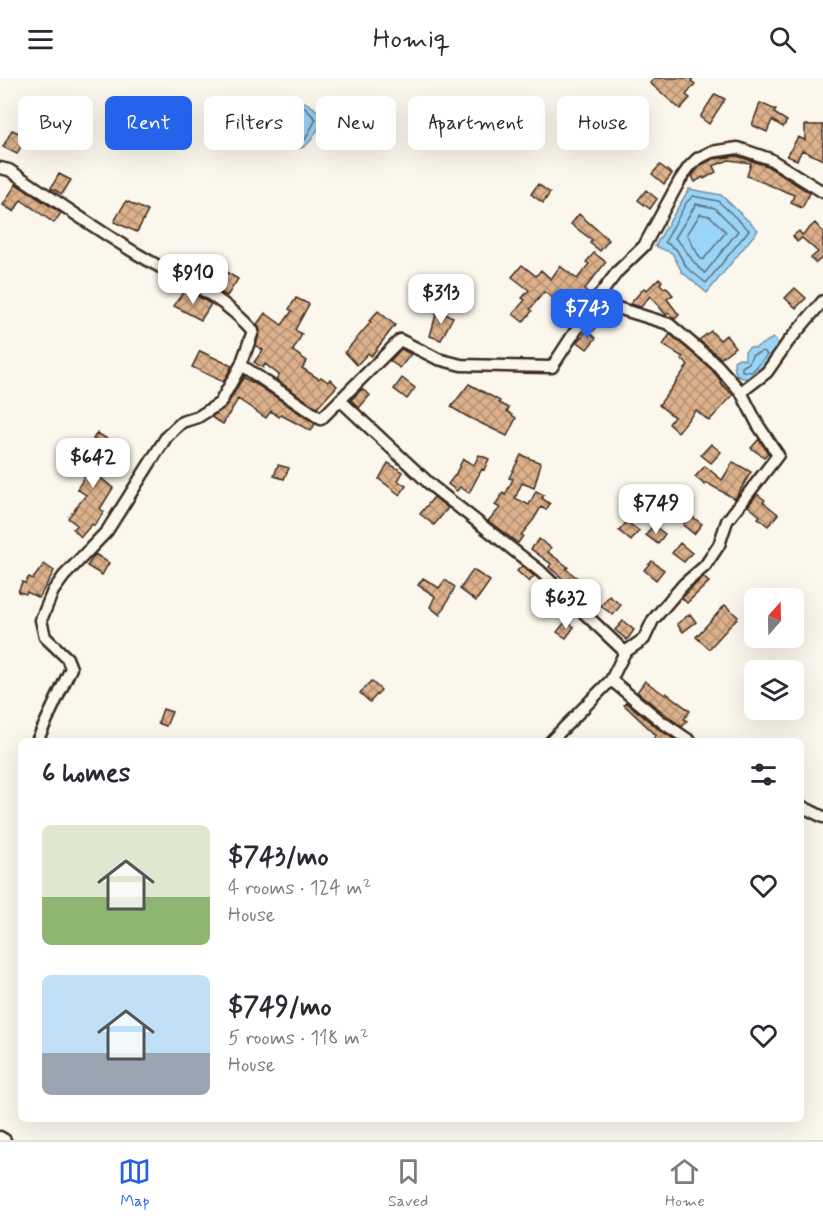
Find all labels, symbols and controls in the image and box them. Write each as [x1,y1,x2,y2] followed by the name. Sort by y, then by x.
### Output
[373,22,450,57] text: Homiq
[24,23,57,56] icon: menu
[766,23,799,56] icon: search
[18,96,93,150] chip: Buy
[105,96,192,150] chip: Rent
[204,96,304,150] chip: Filters
[316,96,396,150] chip: New
[408,96,545,150] chip: Apartment
[557,96,649,150] chip: House
[157,254,229,305] pin: $910
[172,260,214,287] text: $910
[405,274,477,325] pin: $313
[422,280,460,307] text: $313
[551,289,623,340] pin: $743
[565,295,609,322] text: $743
[57,438,129,489] pin: $642
[70,444,116,471] text: $642
[620,484,692,535] pin: $749
[633,490,679,517] text: $749
[530,579,602,630] pin: $632
[545,585,587,612] text: $632
[744,588,804,648] north arrow
[744,588,804,720] map controls
[744,660,804,720] button: layers
[42,757,130,791] text: 6 homes
[747,758,780,791] icon: filters
[228,841,329,875] text: $743/mo
[90,849,162,921] icon: home
[747,869,780,902] icon: heart
[228,875,371,902] text: 4 rooms · 124 m²
[228,902,275,929] text: House
[228,991,332,1025] text: $749/mo
[90,999,162,1071] icon: home
[747,1019,780,1052] icon: heart
[228,1025,369,1052] text: 5 rooms · 118 m²
[228,1052,275,1079] text: House
[118,1155,151,1212] tab: Map
[388,1155,428,1212] tab: Saved
[665,1155,705,1212] tab: Home

